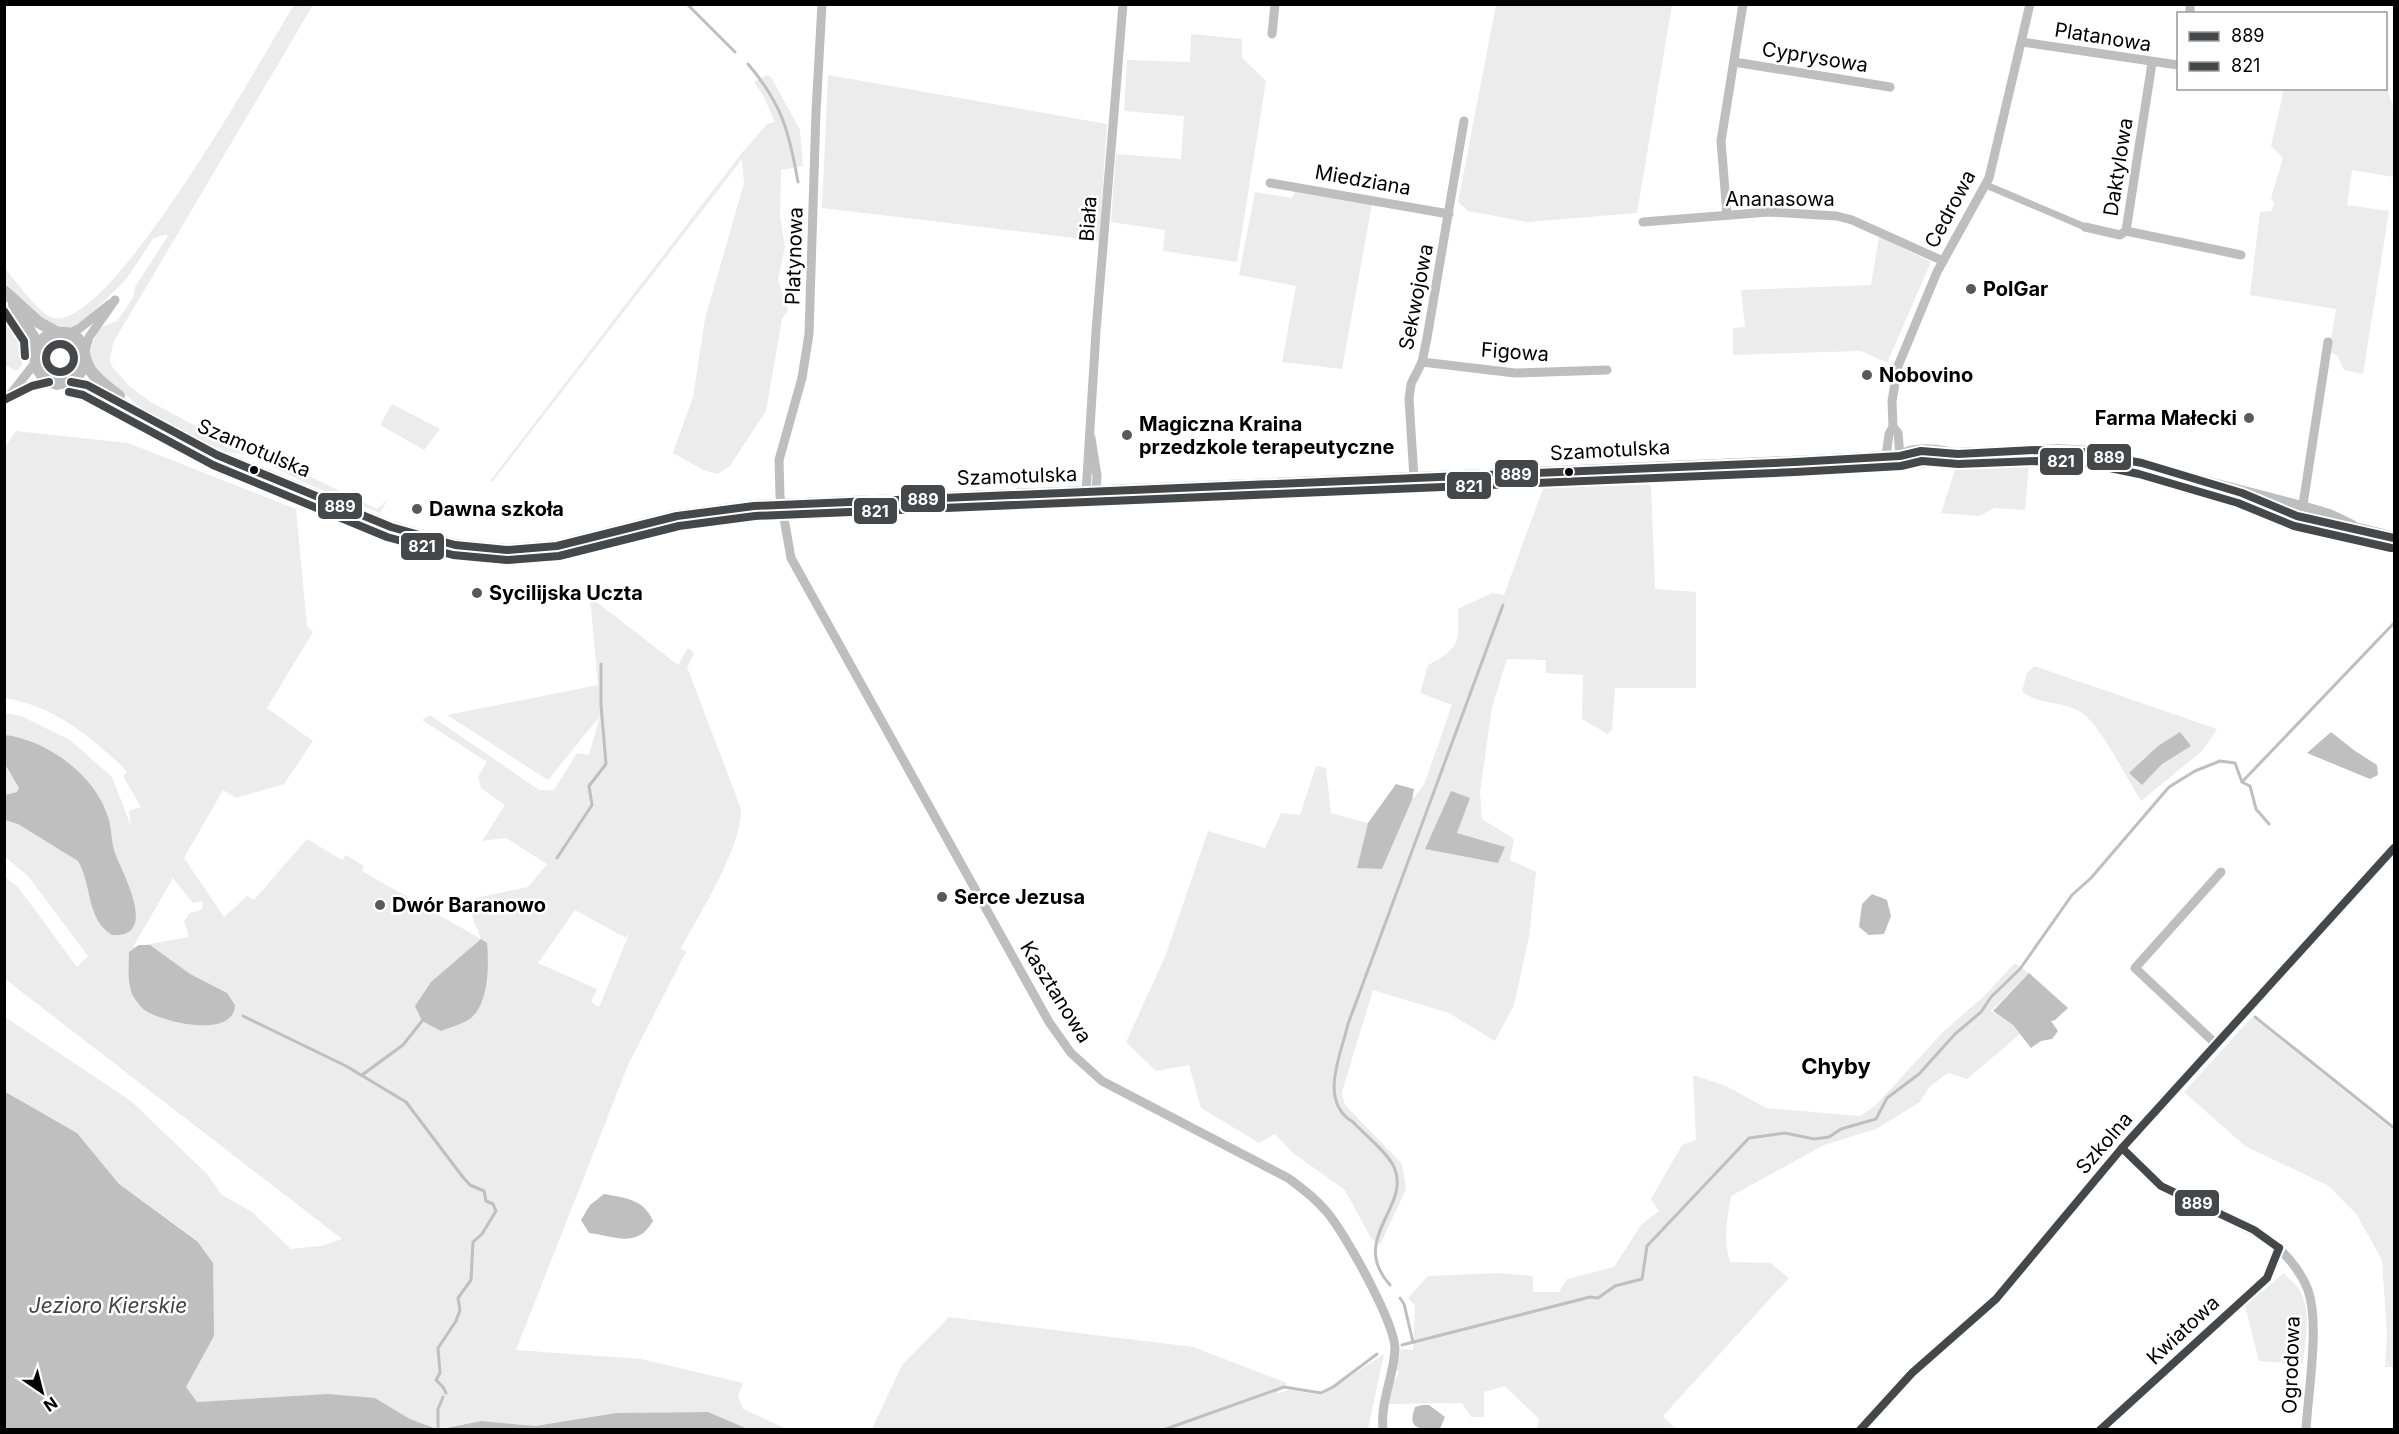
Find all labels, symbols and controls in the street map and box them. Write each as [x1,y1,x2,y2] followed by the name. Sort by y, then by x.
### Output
[2177,12,2387,90] legend
[2053,18,2153,56] street label: Platanowa
[2231,25,2264,46] text: 889
[1760,37,1870,77] street label: Cyprysowa
[2231,55,2260,76] text: 821
[2098,116,2138,218] street label: Daktylowa
[1313,160,1413,200] street label: Miedziana
[1919,166,1981,252] street label: Cedrowa
[1725,187,1835,211] street label: Ananasowa
[1074,196,1102,242] street label: Biała
[780,207,808,305] street label: Platynowa
[1394,242,1438,352] street label: Sekwojowa
[1983,277,2048,301] place label: PolGar
[1964,282,1978,296] marker: PolGar
[1480,338,1550,366] street label: Figowa
[1879,363,1973,387] place label: Nobovino
[1860,368,1874,382] marker: Nobovino
[2095,406,2237,430] place label: Farma Małecki
[2242,411,2256,425] marker: Farma Małecki
[1139,412,1394,459] place label: Magiczna Kraina przedzkole terapeutyczne
[194,413,314,483] street label: Szamotulska
[1120,428,1134,442] marker: Magiczna Kraina przedzkole terapeutyczne
[1549,435,1671,465] street label: Szamotulska
[2086,443,2132,471] line badge: 889
[2039,447,2084,476] line badge: 821
[2093,447,2125,467] text: 889
[2047,451,2075,471] text: 821
[1494,459,1539,488] line badge: 889
[956,462,1078,490] street label: Szamotulska
[248,464,260,476] unlabelled marker
[1500,464,1532,484] text: 889
[1563,466,1575,478] unlabelled marker
[1446,471,1492,500] line badge: 821
[1455,476,1483,496] text: 821
[900,484,946,513] line badge: 889
[907,489,939,509] text: 889
[317,492,363,520] line badge: 889
[324,496,356,516] text: 889
[429,497,564,521] place label: Dawna szkoła
[853,497,898,525] line badge: 821
[861,501,889,521] text: 821
[410,502,424,516] marker: Dawna szkoła
[400,532,445,561] line badge: 821
[408,536,436,556] text: 821
[489,581,643,605] place label: Sycilijska Uczta
[470,586,484,600] marker: Sycilijska Uczta
[954,885,1085,909] place label: Serce Jezusa
[935,890,949,904] marker: Serce Jezusa
[392,893,546,917] place label: Dwór Baranowo
[373,898,387,912] marker: Dwór Baranowo
[1015,937,1097,1047] street label: Kasztanowa
[1801,1053,1871,1079] district label: Chyby
[2071,1107,2137,1179] street label: Szkolna
[2174,1189,2220,1217] line badge: 889
[2181,1193,2213,1213] text: 889
[2142,1290,2224,1370] street label: Kwiatowa
[29,1293,187,1318] water label: Jezioro Kierskie
[2277,1315,2305,1415] street label: Ogrodowa
[12,1362,72,1422] north arrow
[40,1393,61,1416] text: N

